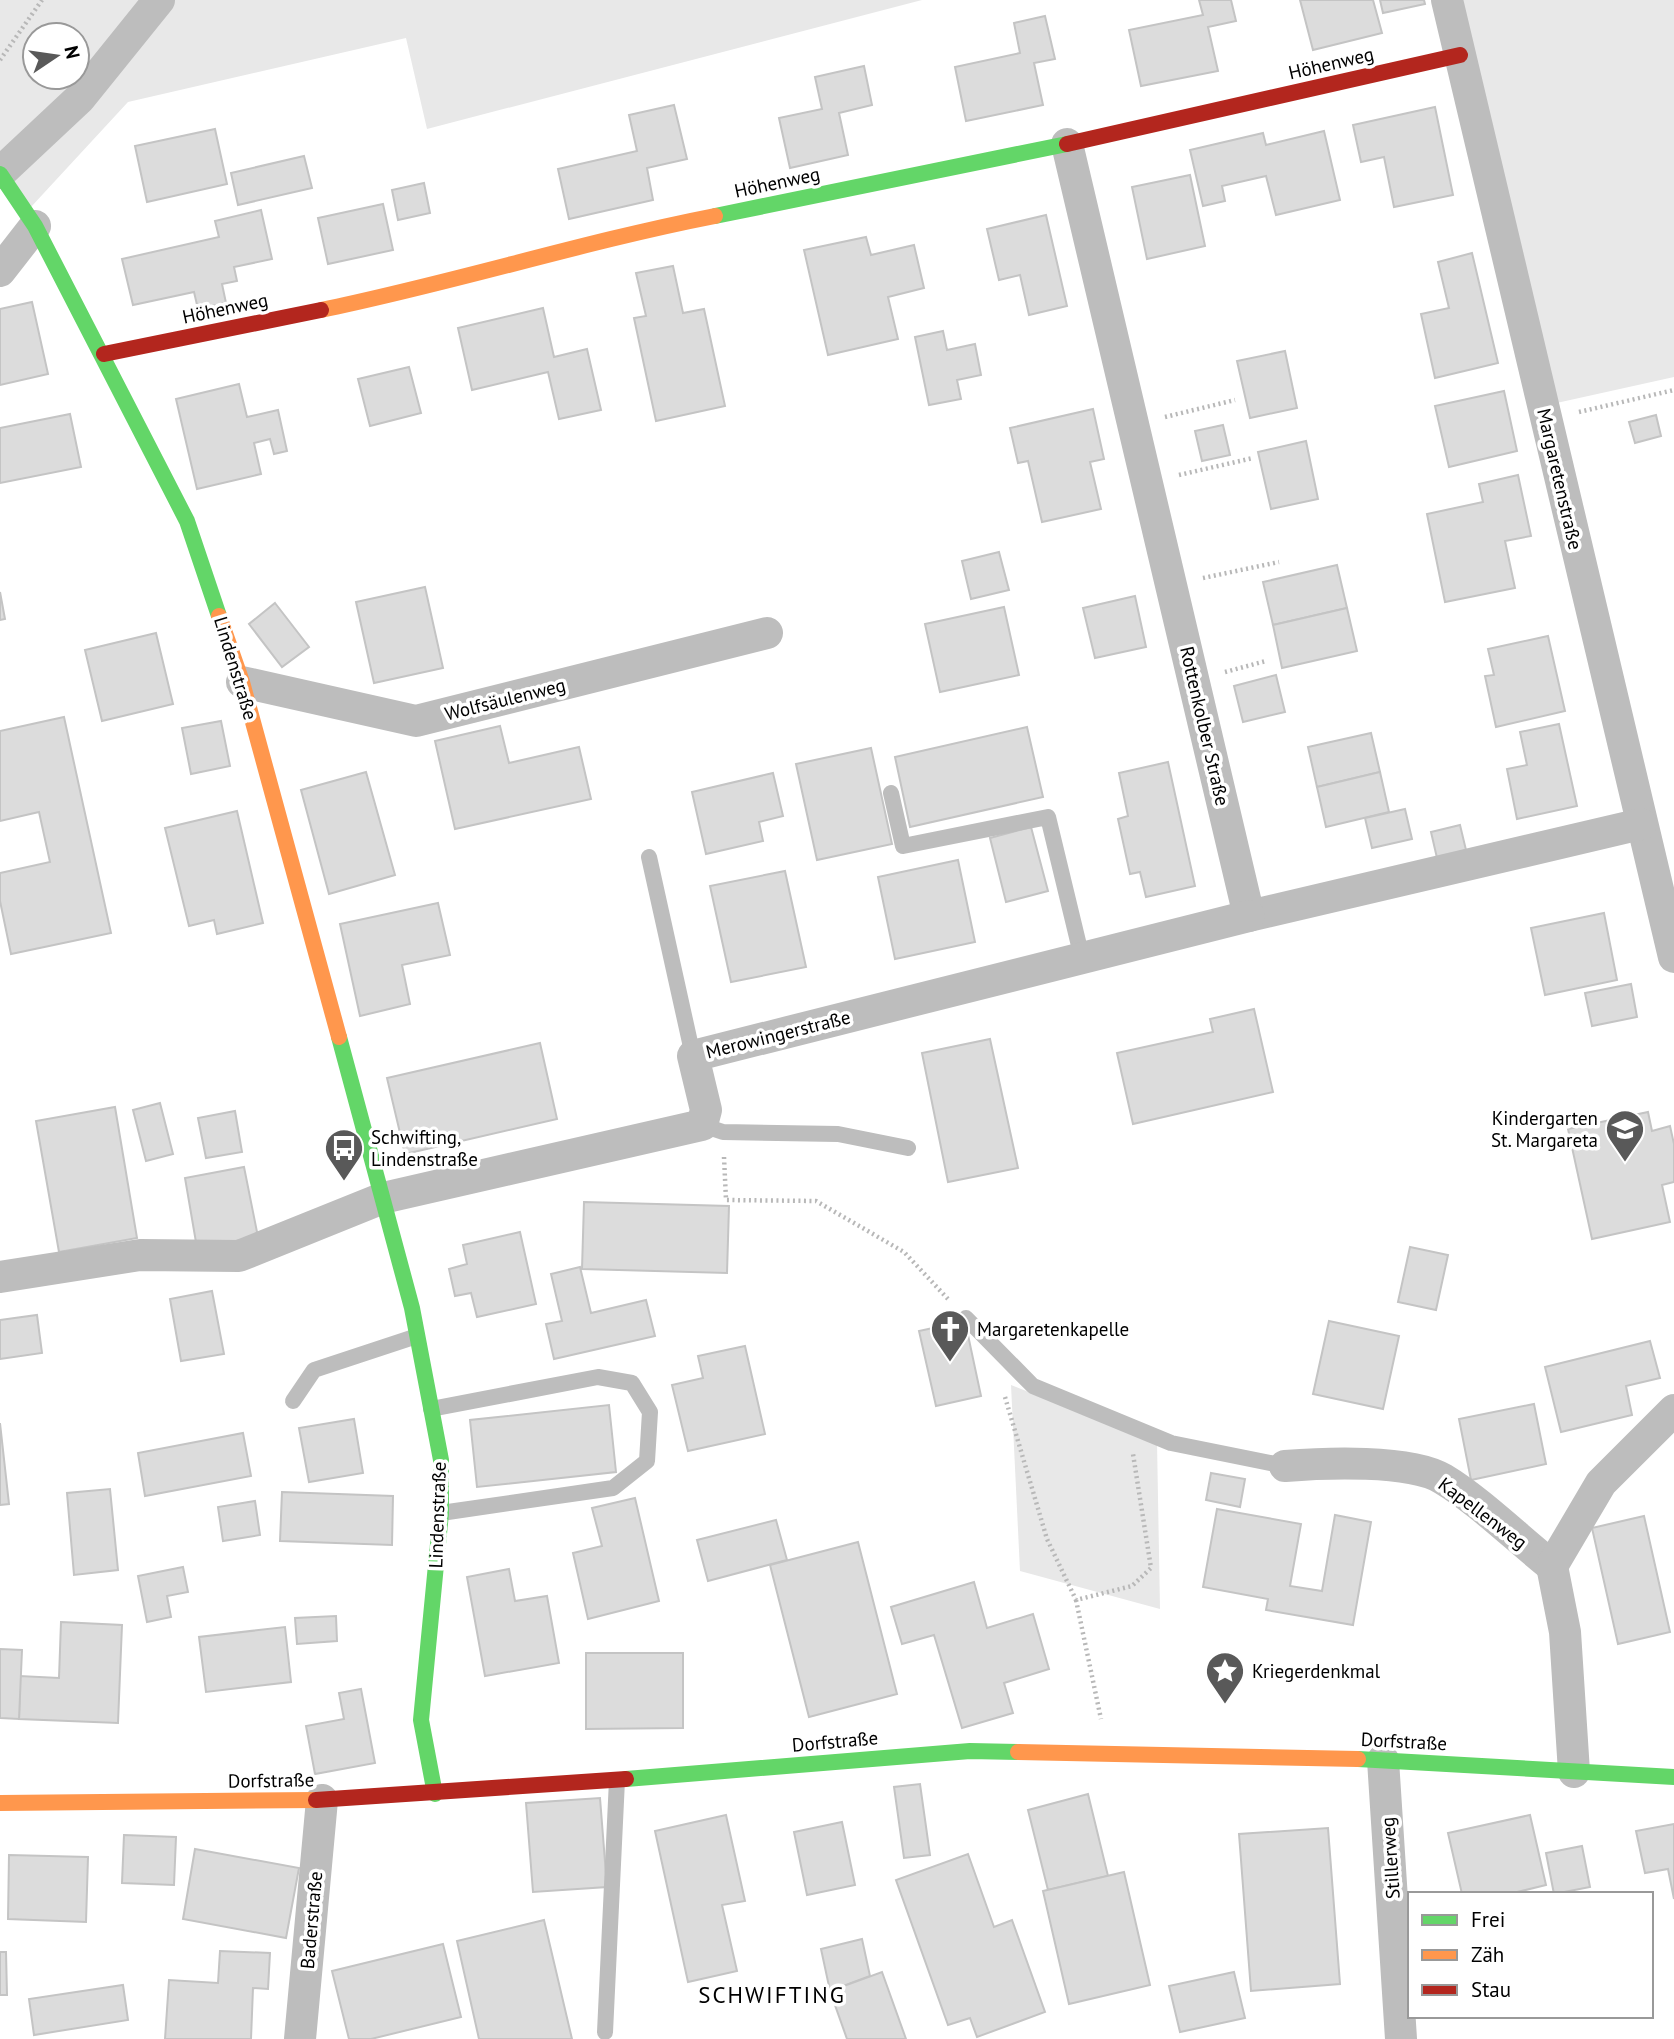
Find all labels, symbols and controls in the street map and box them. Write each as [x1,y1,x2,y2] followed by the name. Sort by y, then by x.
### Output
[21,21,91,91] north arrow
[1286,42,1376,84] street label: Höhenweg
[59,43,86,61] text: N
[732,161,822,203] street label: Höhenweg
[180,287,270,329] street label: Höhenweg
[1532,406,1588,552] street label: Margaretenstraße
[209,613,263,723] street label: Lindenstraße
[1175,644,1235,808] street label: Rottenkolber Straße
[442,672,568,726] street label: Wolfsäulenweg
[703,1004,853,1064] street label: Merowingerstraße
[1491,1106,1598,1152] place label: Kindergarten St. Margareta
[1604,1108,1646,1163] school or university icon: Kindergarten St. Margareta
[371,1125,478,1171] place label: Schwifting, Lindenstraße
[323,1127,365,1182] bus stop icon: Schwifting, Lindenstraße
[929,1308,971,1363] church icon: Margaretenkapelle
[977,1317,1129,1341] place label: Margaretenkapelle
[423,1461,451,1569] street label: Lindenstraße
[1434,1472,1532,1554] street label: Kapellenweg
[1204,1650,1246,1705] place icon: Kriegerdenkmal
[1252,1659,1381,1683] place label: Kriegerdenkmal
[791,1725,879,1757] street label: Dorfstraße
[1360,1727,1448,1755] street label: Dorfstraße
[228,1767,314,1793] street label: Dorfstraße
[1375,1816,1405,1900] street label: Stillerweg
[295,1870,327,1970] street label: Baderstraße
[1408,1892,1653,2018] legend
[1471,1906,1505,1933] text: Frei
[1471,1941,1504,1968] text: Zäh
[1471,1976,1511,2003] text: Stau
[698,1980,846,2009] district label: SCHWIFTING

